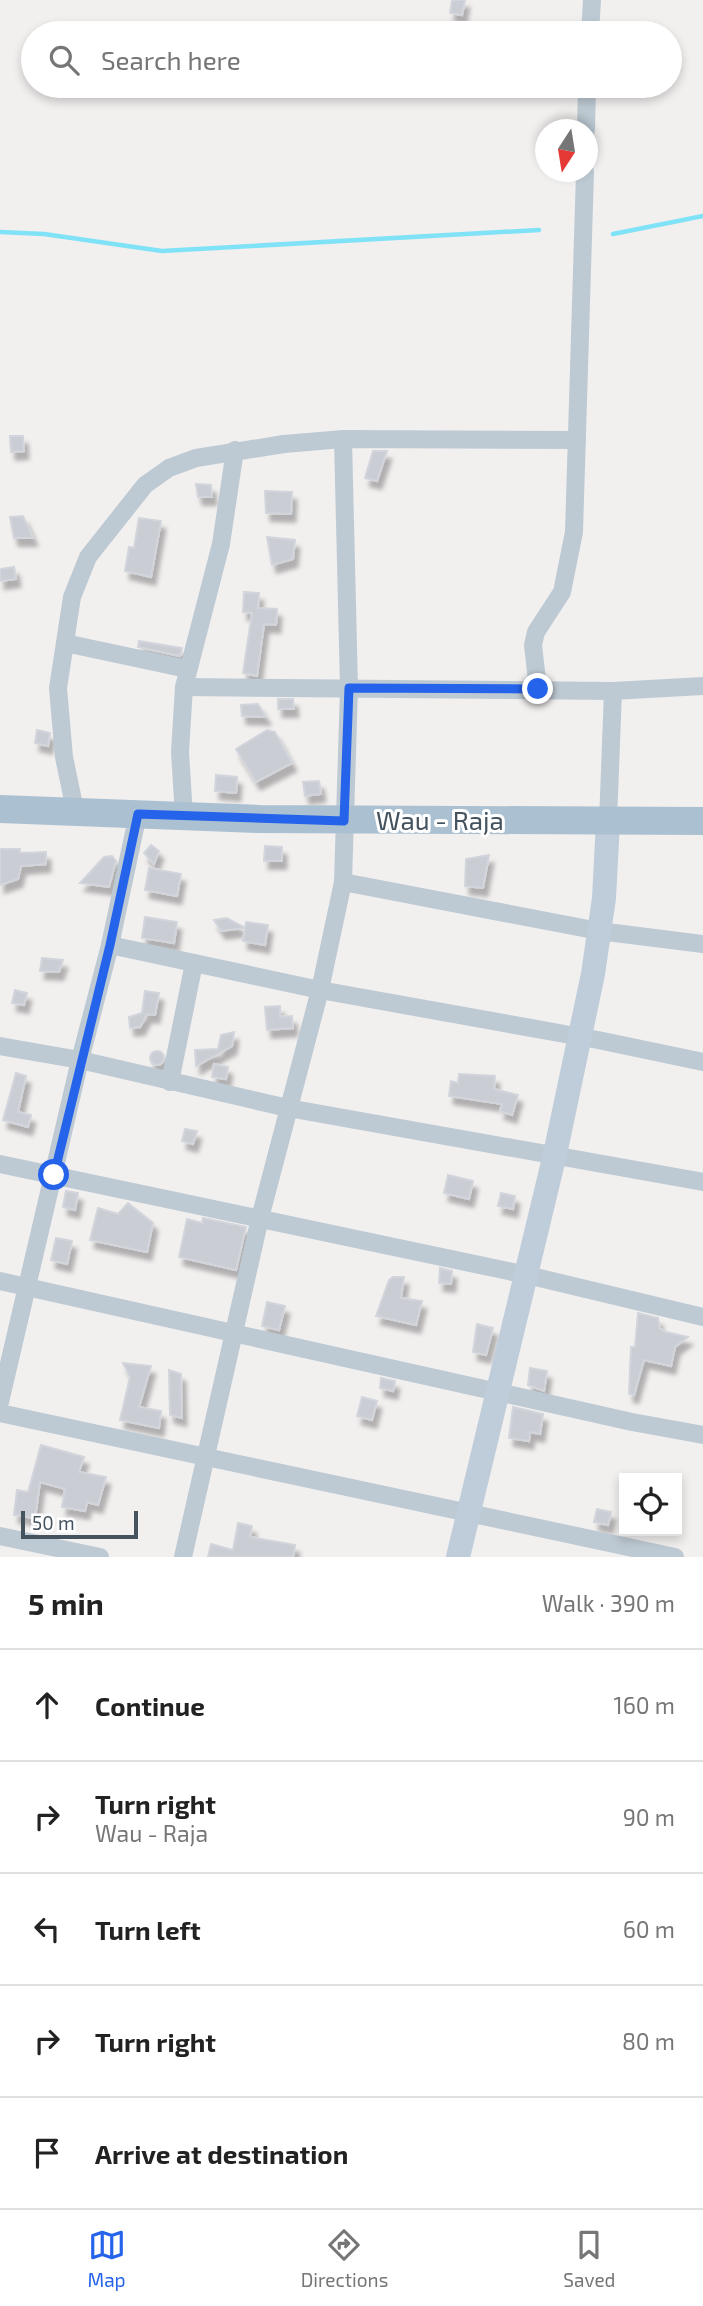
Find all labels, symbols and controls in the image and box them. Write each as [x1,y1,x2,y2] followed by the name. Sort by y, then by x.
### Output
[21,21,682,98] search box
[45,41,83,79] icon: search
[101,44,241,75] text: Search here
[535,119,598,182] north arrow
[522,673,553,704] route end
[376,804,504,835] street label: Wau - Raja
[38,1159,69,1190] route start
[619,1473,682,1536] map controls
[619,1473,682,1536] button: locate
[21,1508,138,1540] scale bar
[32,1511,75,1534] text: 50 m
[28,1585,104,1621] text: 5 min
[542,1589,675,1617] text: Walk · 390 m
[28,1686,66,1724] icon: ahead
[95,1690,205,1721] text: Continue
[614,1691,675,1719] text: 160 m
[95,1788,216,1819] text: Turn right
[28,1798,66,1836] icon: right
[623,1803,675,1831] text: 90 m
[95,1819,208,1847] text: Wau - Raja
[28,1910,66,1948] icon: left
[95,1914,201,1945] text: Turn left
[623,1915,675,1943] text: 60 m
[28,2022,66,2060] icon: right
[95,2026,216,2057] text: Turn right
[622,2027,675,2055] text: 80 m
[28,2134,66,2172] icon: arrive
[95,2138,348,2169] text: Arrive at destination
[88,2226,126,2291] tab: Map
[301,2226,388,2291] tab: Directions
[563,2226,615,2291] tab: Saved

